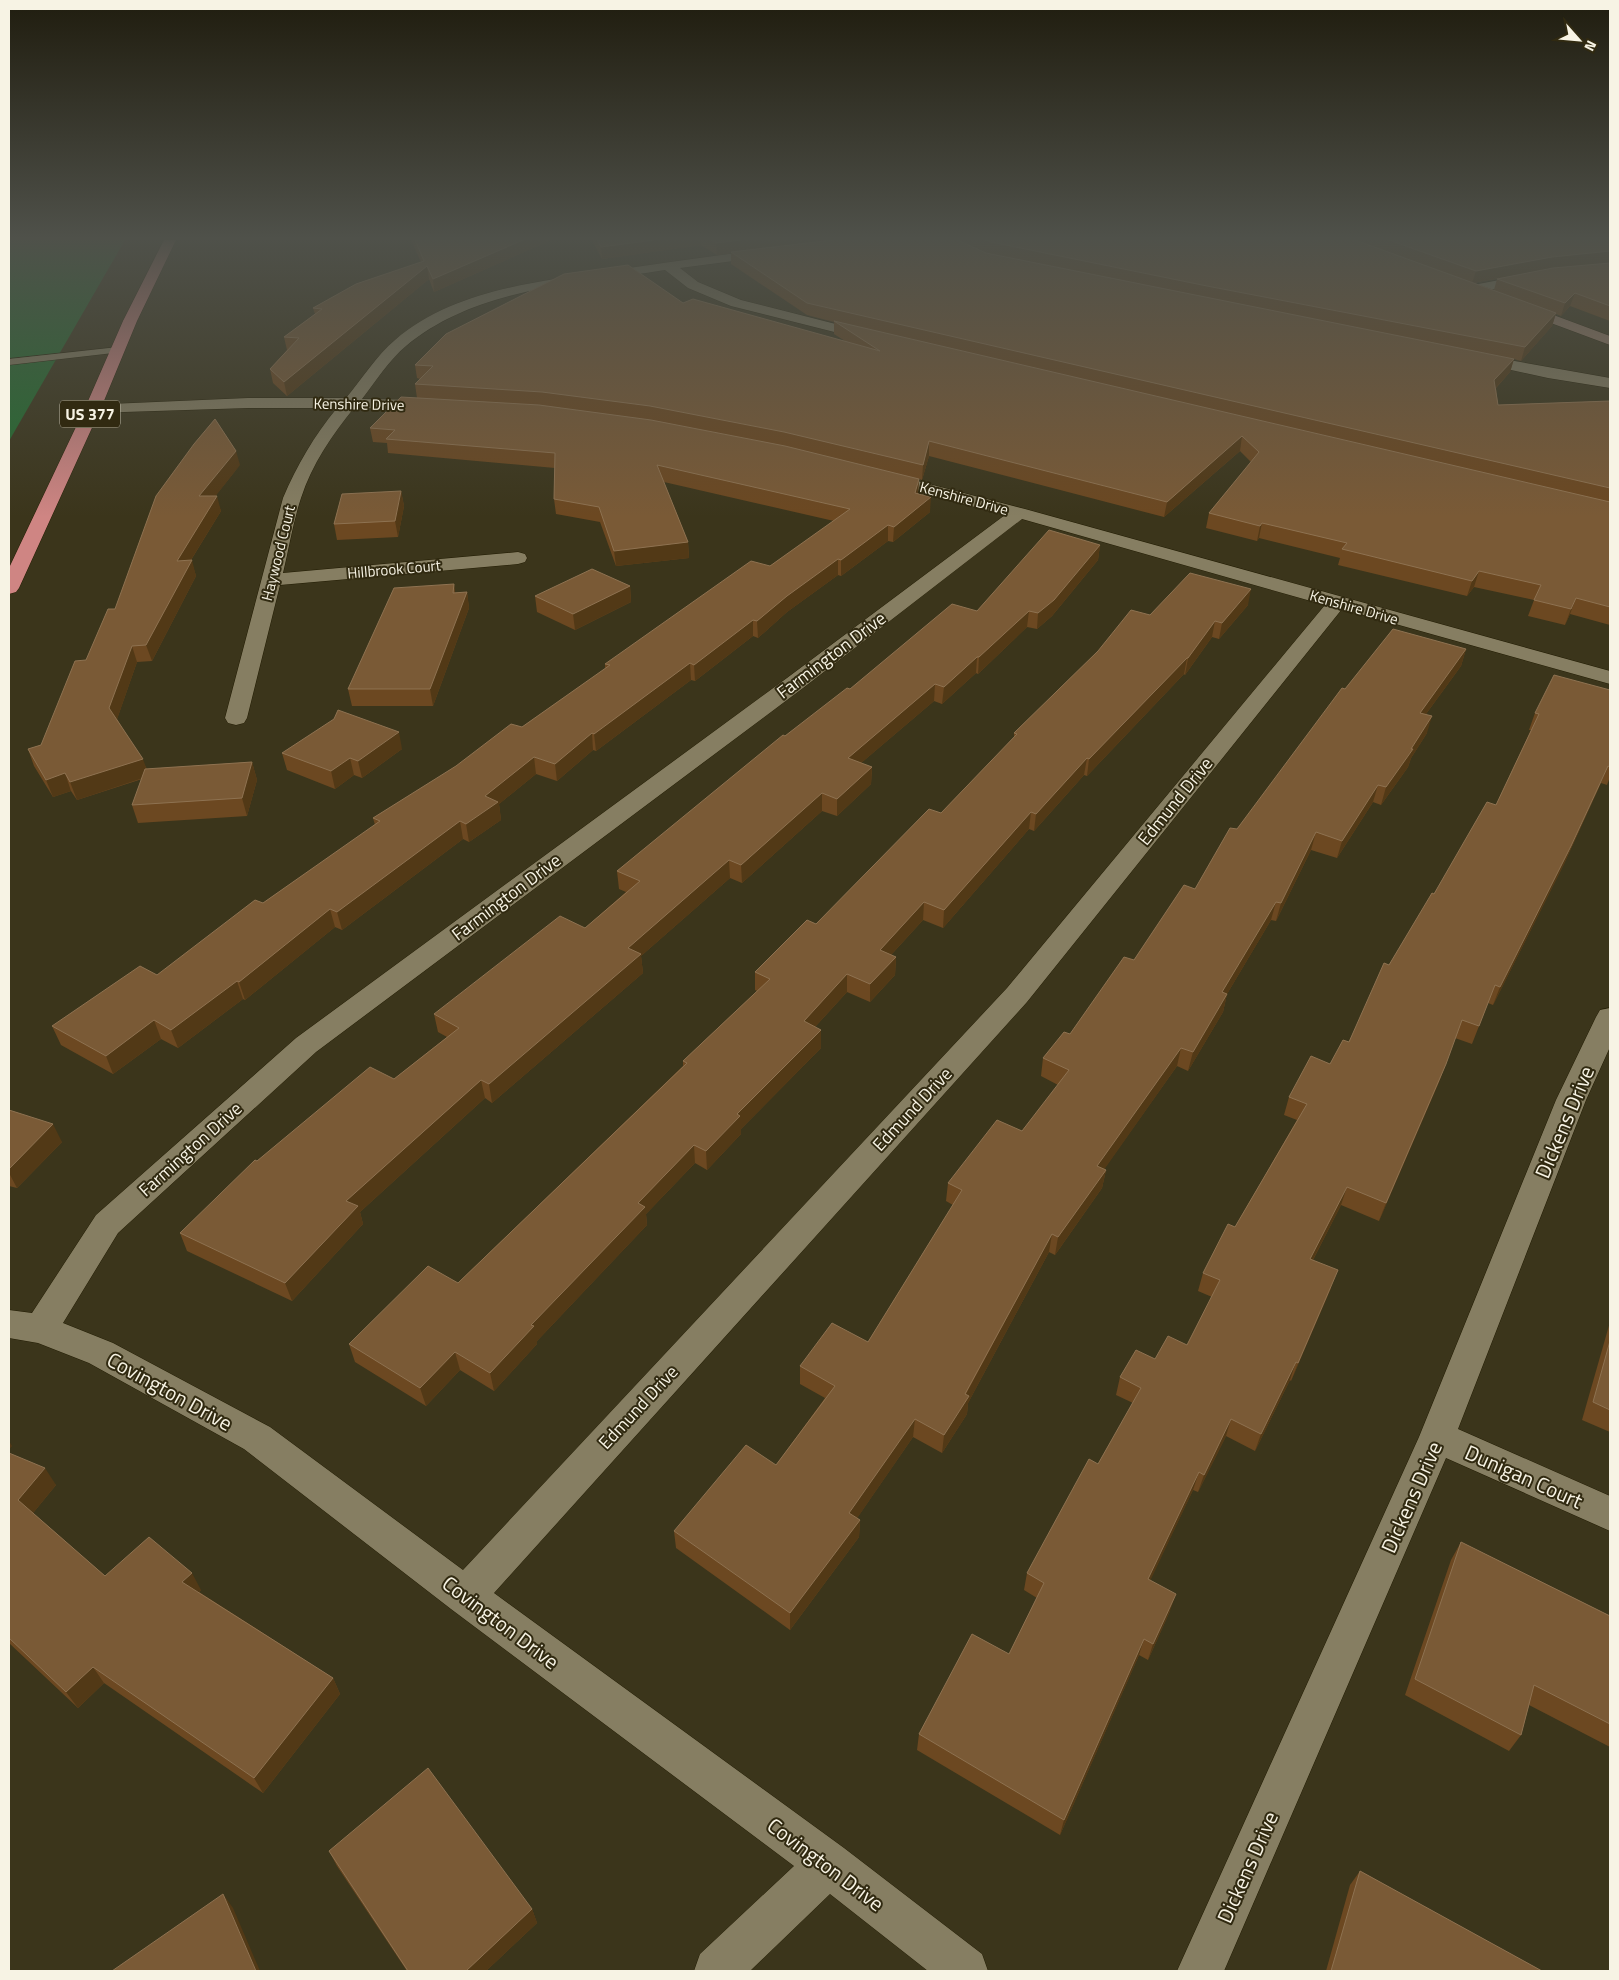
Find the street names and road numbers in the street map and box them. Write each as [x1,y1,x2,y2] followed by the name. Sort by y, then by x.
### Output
[313,392,405,416] street label: Kenshire Drive
[60,400,120,428] road number: US 377
[917,475,1011,521] street label: Kenshire Drive
[255,502,301,603] street label: Haywood Court
[346,553,443,585] street label: Hillbrook Court
[1307,583,1401,631] street label: Kenshire Drive
[771,605,891,705] street label: Farmington Drive
[1131,751,1219,851] street label: Edmund Drive
[446,847,566,947] street label: Farmington Drive
[866,1061,958,1157] street label: Edmund Drive
[1526,1061,1602,1183] street label: Dickens Drive
[132,1095,248,1203] street label: Farmington Drive
[101,1343,239,1439] street label: Covington Drive
[592,1359,684,1455] street label: Edmund Drive
[1372,1436,1450,1558] street label: Dickens Drive
[1460,1436,1589,1516] street label: Dunigan Court
[436,1567,566,1677] street label: Covington Drive
[1208,1806,1286,1928] street label: Dickens Drive
[761,1809,891,1919] street label: Covington Drive

